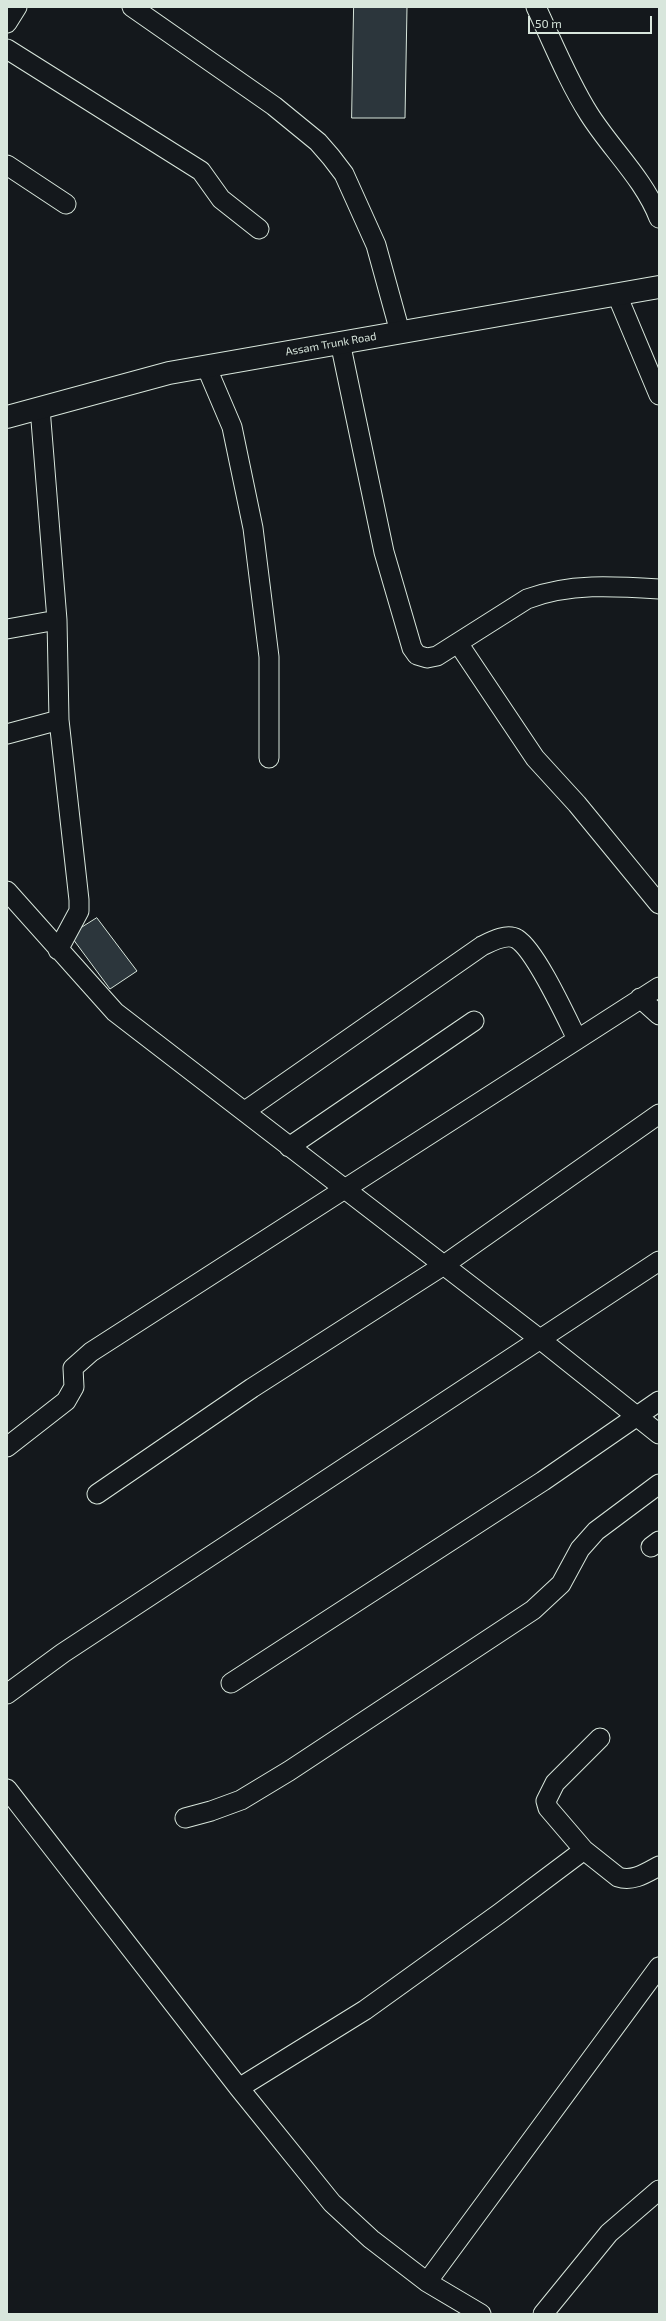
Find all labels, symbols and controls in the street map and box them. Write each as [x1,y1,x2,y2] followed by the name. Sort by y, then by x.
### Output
[530,8,654,34] scale bar
[535,16,562,30] text: 50 m
[285,330,377,358] street label: Assam Trunk Road

